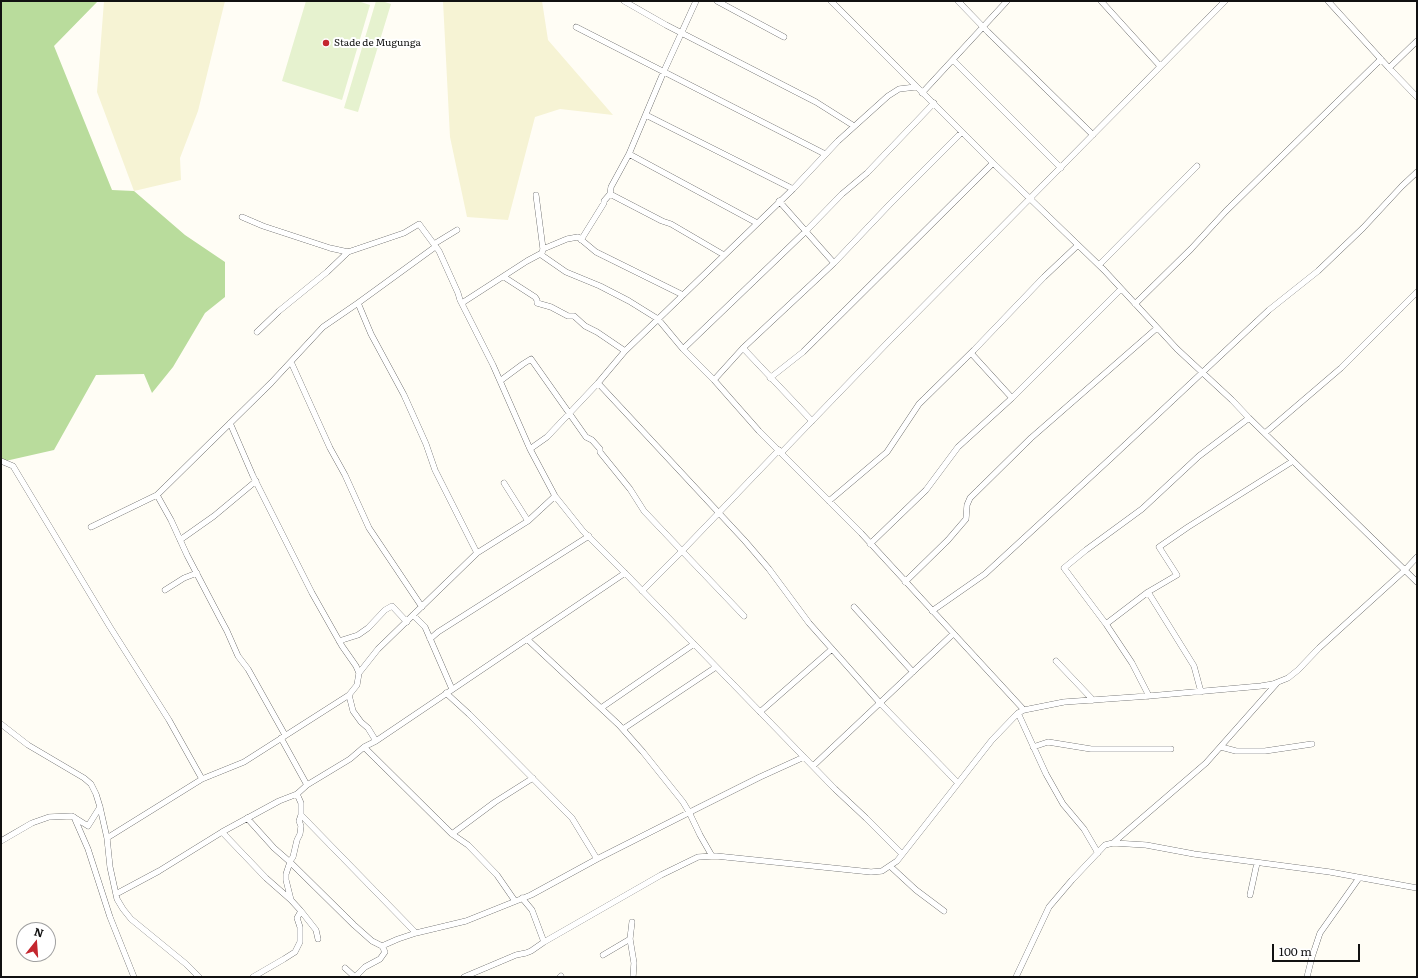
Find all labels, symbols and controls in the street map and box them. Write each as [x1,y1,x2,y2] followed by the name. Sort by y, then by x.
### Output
[334,37,421,49] place label: Stade de Mugunga
[321,38,331,48] marker: Stade de Mugunga
[16,922,56,962] north arrow
[32,922,46,940] text: N
[1274,936,1362,962] scale bar
[1279,942,1312,960] text: 100 m

